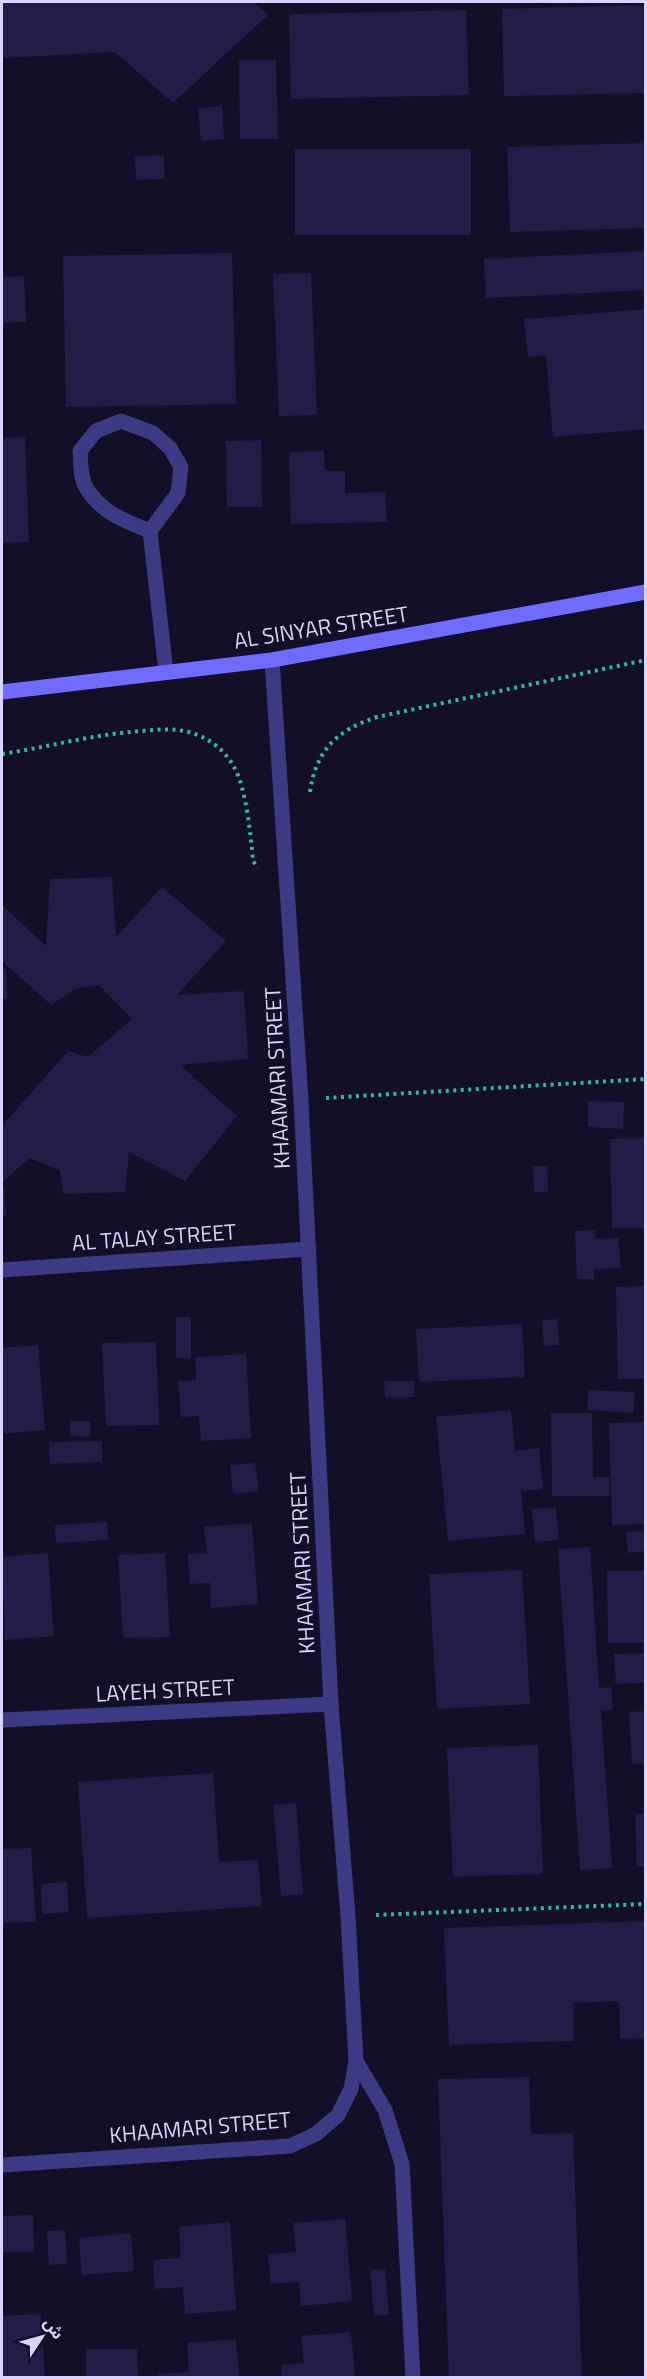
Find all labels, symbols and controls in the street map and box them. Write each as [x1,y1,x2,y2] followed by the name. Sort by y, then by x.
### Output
[231,596,411,658] street label: AL SINYAR STREET
[255,986,299,1170] street label: KHAAMARI STREET
[71,1214,238,1260] street label: AL TALAY STREET
[280,1471,324,1655] street label: KHAAMARI STREET
[95,1669,236,1711] street label: LAYEH STREET
[108,2102,293,2152] street label: KHAAMARI STREET
[12,2307,72,2367] north arrow
[38,2312,70,2344] text: ش

